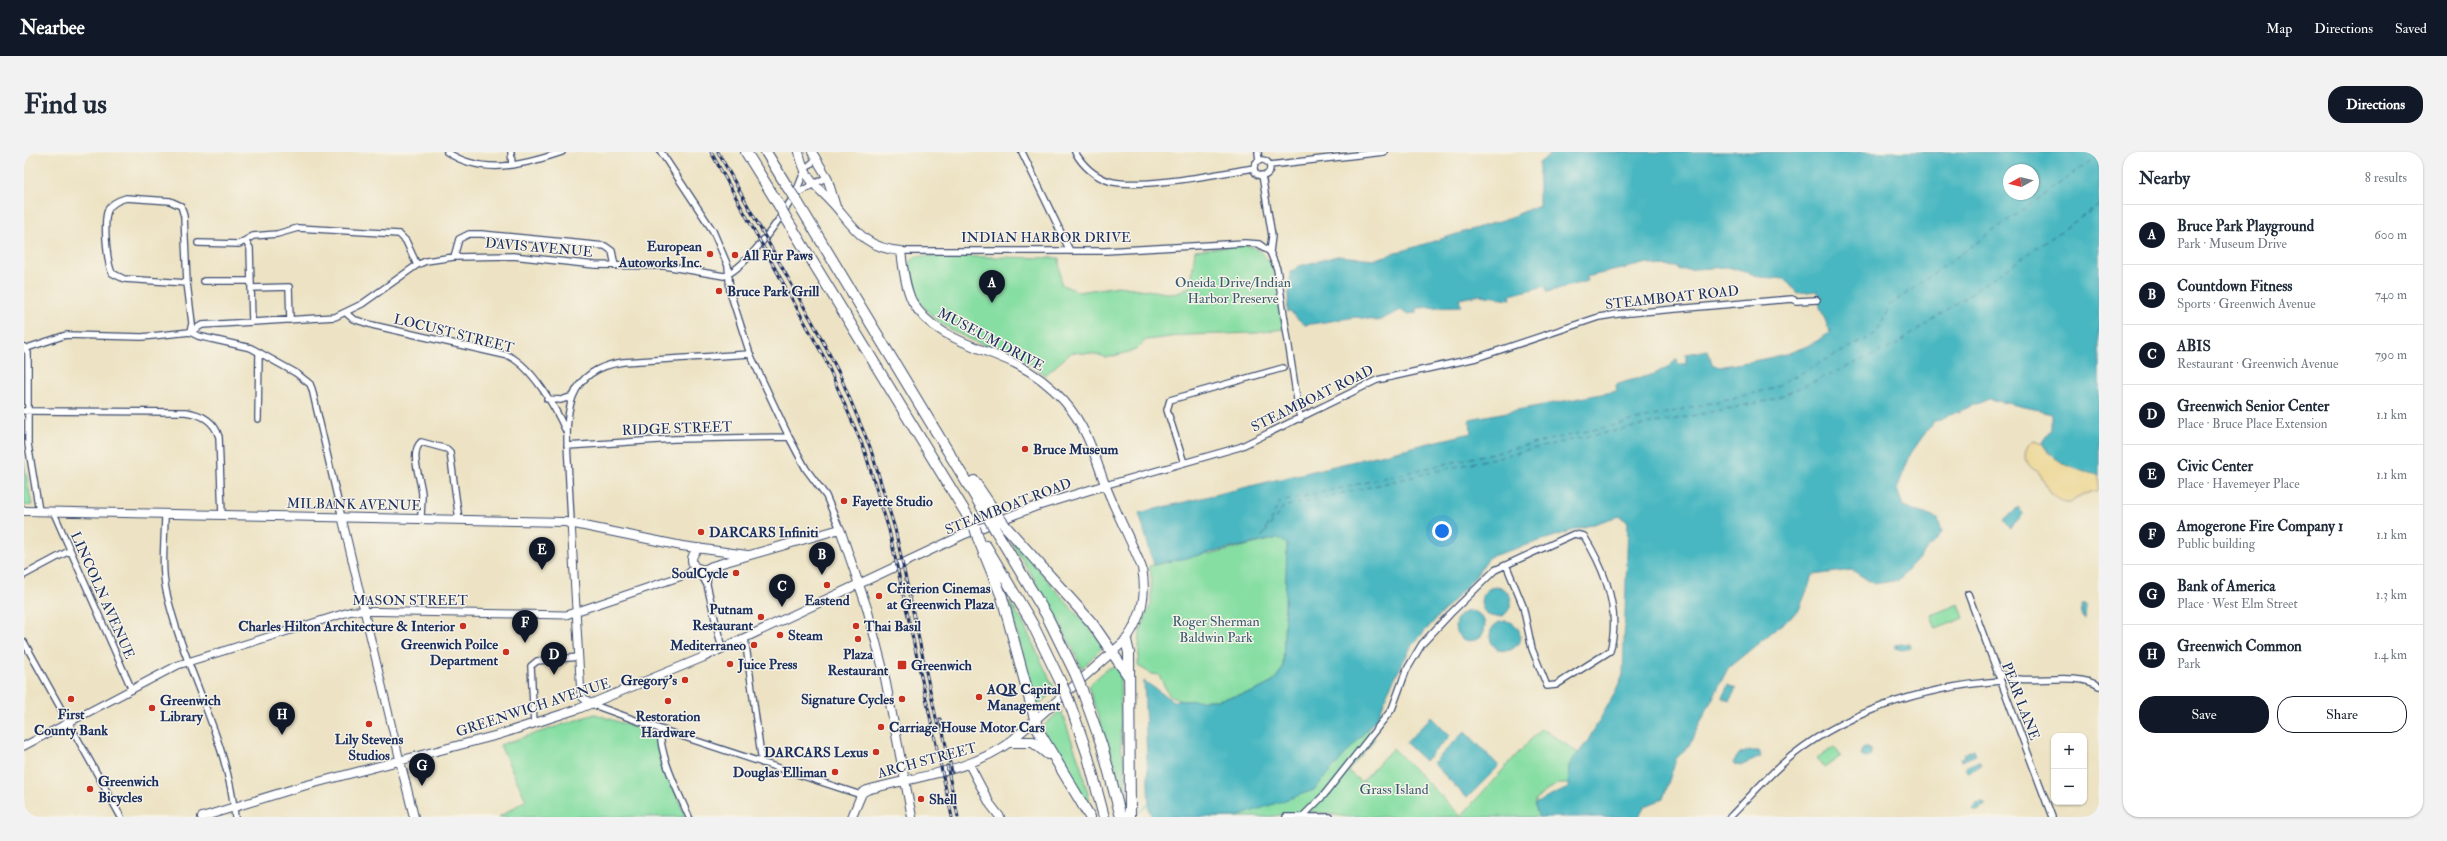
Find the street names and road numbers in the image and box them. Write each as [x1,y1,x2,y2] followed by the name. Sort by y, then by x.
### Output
[961,229,1131,246] street label: INDIAN HARBOR DRIVE
[484,234,593,261] street label: DAVIS AVENUE
[1604,282,1740,313] street label: STEAMBOAT ROAD
[935,304,1047,375] street label: MUSEUM DRIVE
[392,310,516,357] street label: LOCUST STREET
[1248,361,1376,435] street label: STEAMBOAT ROAD
[621,418,733,439] street label: RIDGE STREET
[943,474,1074,538] street label: STEAMBOAT ROAD
[286,495,422,514] street label: MILBANK AVENUE
[67,529,138,662] street label: LINCOLN AVENUE
[352,592,468,609] street label: MASON STREET
[1998,660,2043,743] street label: PEAR LANE
[454,674,612,740] street label: GREENWICH AVENUE
[875,739,979,782] street label: ARCH STREET

